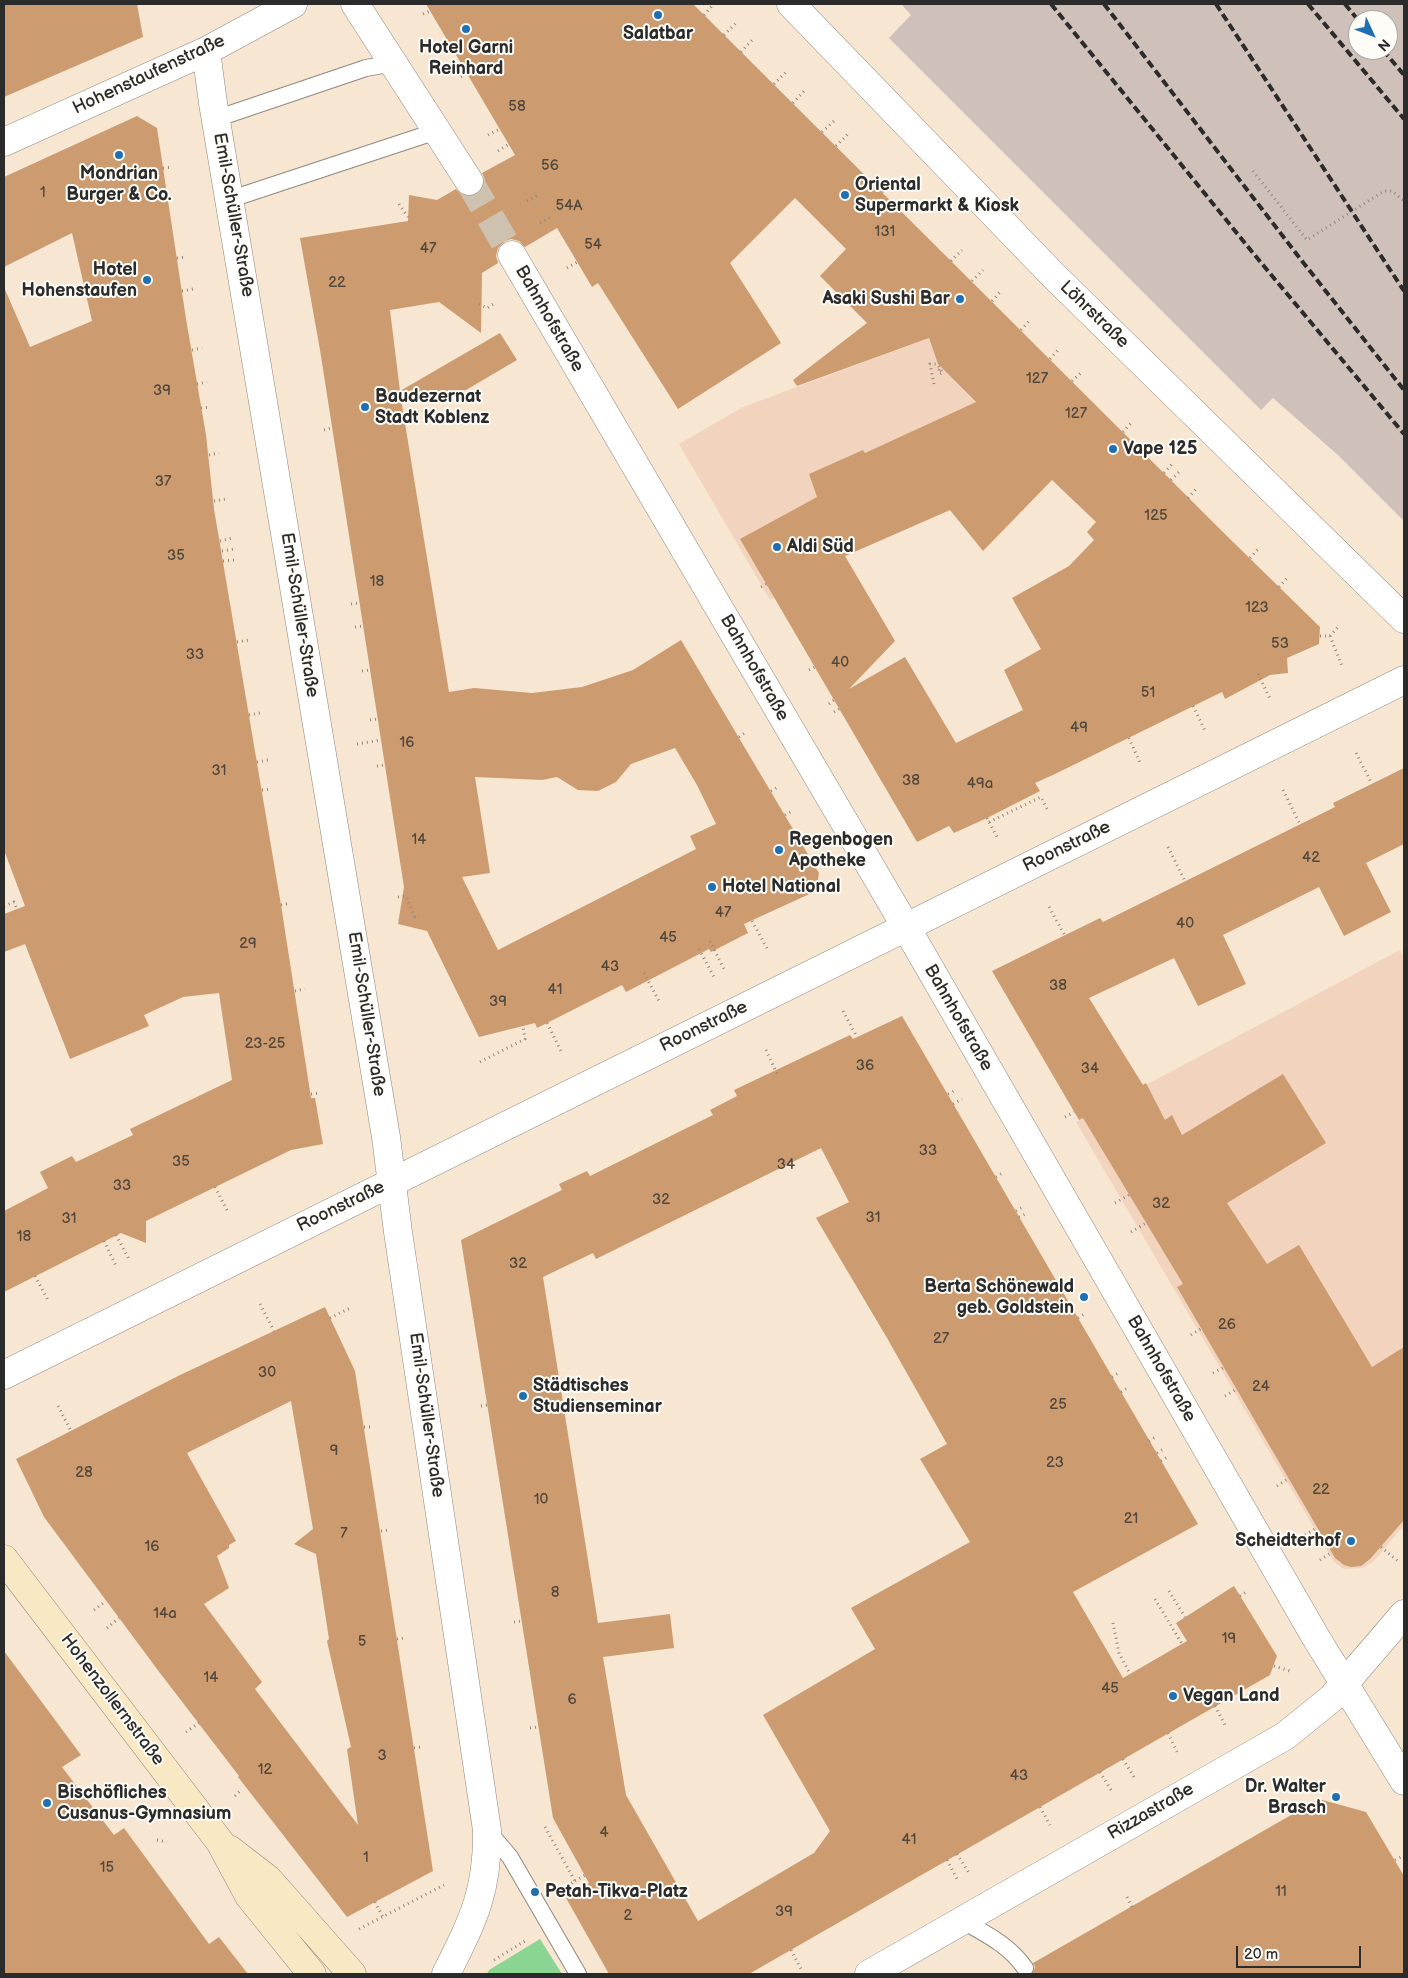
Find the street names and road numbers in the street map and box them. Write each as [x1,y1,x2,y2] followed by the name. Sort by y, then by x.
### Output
[69,30,229,120] street label: Hohenstaufenstraße
[208,131,258,299] street label: Emil-Schüller-Straße
[510,262,588,376] street label: Bahnhofstraße
[1055,277,1133,353] street label: Löhrstraße
[275,531,323,699] street label: Emil-Schüller-Straße
[715,611,793,725] street label: Bahnhofstraße
[1020,816,1114,878] street label: Roonstraße
[342,930,390,1098] street label: Emil-Schüller-Straße
[919,961,997,1075] street label: Bahnhofstraße
[657,996,751,1058] street label: Roonstraße
[294,1176,388,1238] street label: Roonstraße
[1122,1312,1200,1426] street label: Bahnhofstraße
[404,1331,448,1499] street label: Emil-Schüller-Straße
[55,1630,169,1770] street label: Hohenzollernstraße
[1104,1779,1198,1845] street label: Rizzastraße

